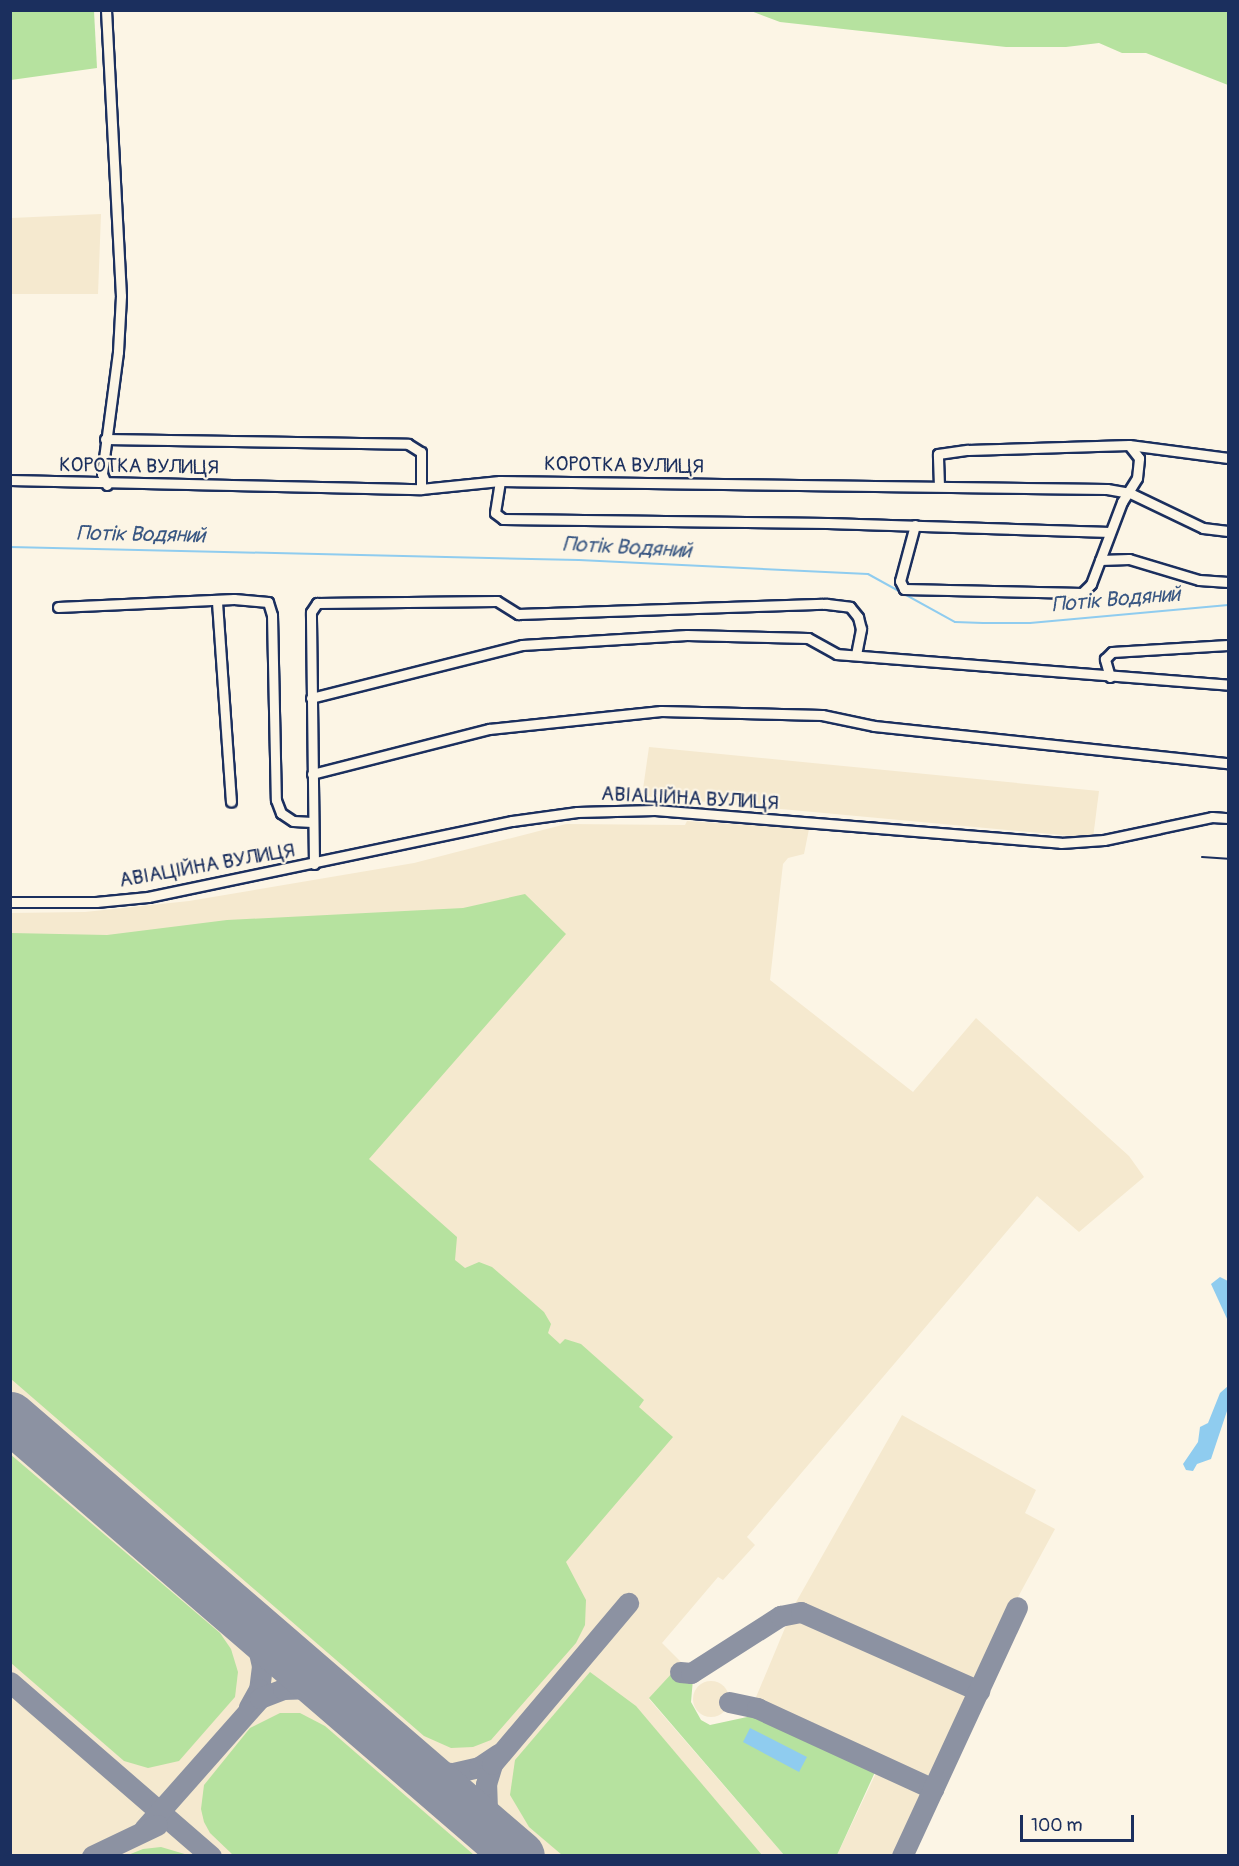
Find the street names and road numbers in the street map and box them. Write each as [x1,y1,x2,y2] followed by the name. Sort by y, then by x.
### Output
[544,452,704,478] street label: КОРОТКА ВУЛИЦЯ
[59,453,219,479] street label: КОРОТКА ВУЛИЦЯ
[601,781,779,815] street label: АВІАЦІЙНА ВУЛИЦЯ
[117,838,297,892] street label: АВІАЦІЙНА ВУЛИЦЯ

